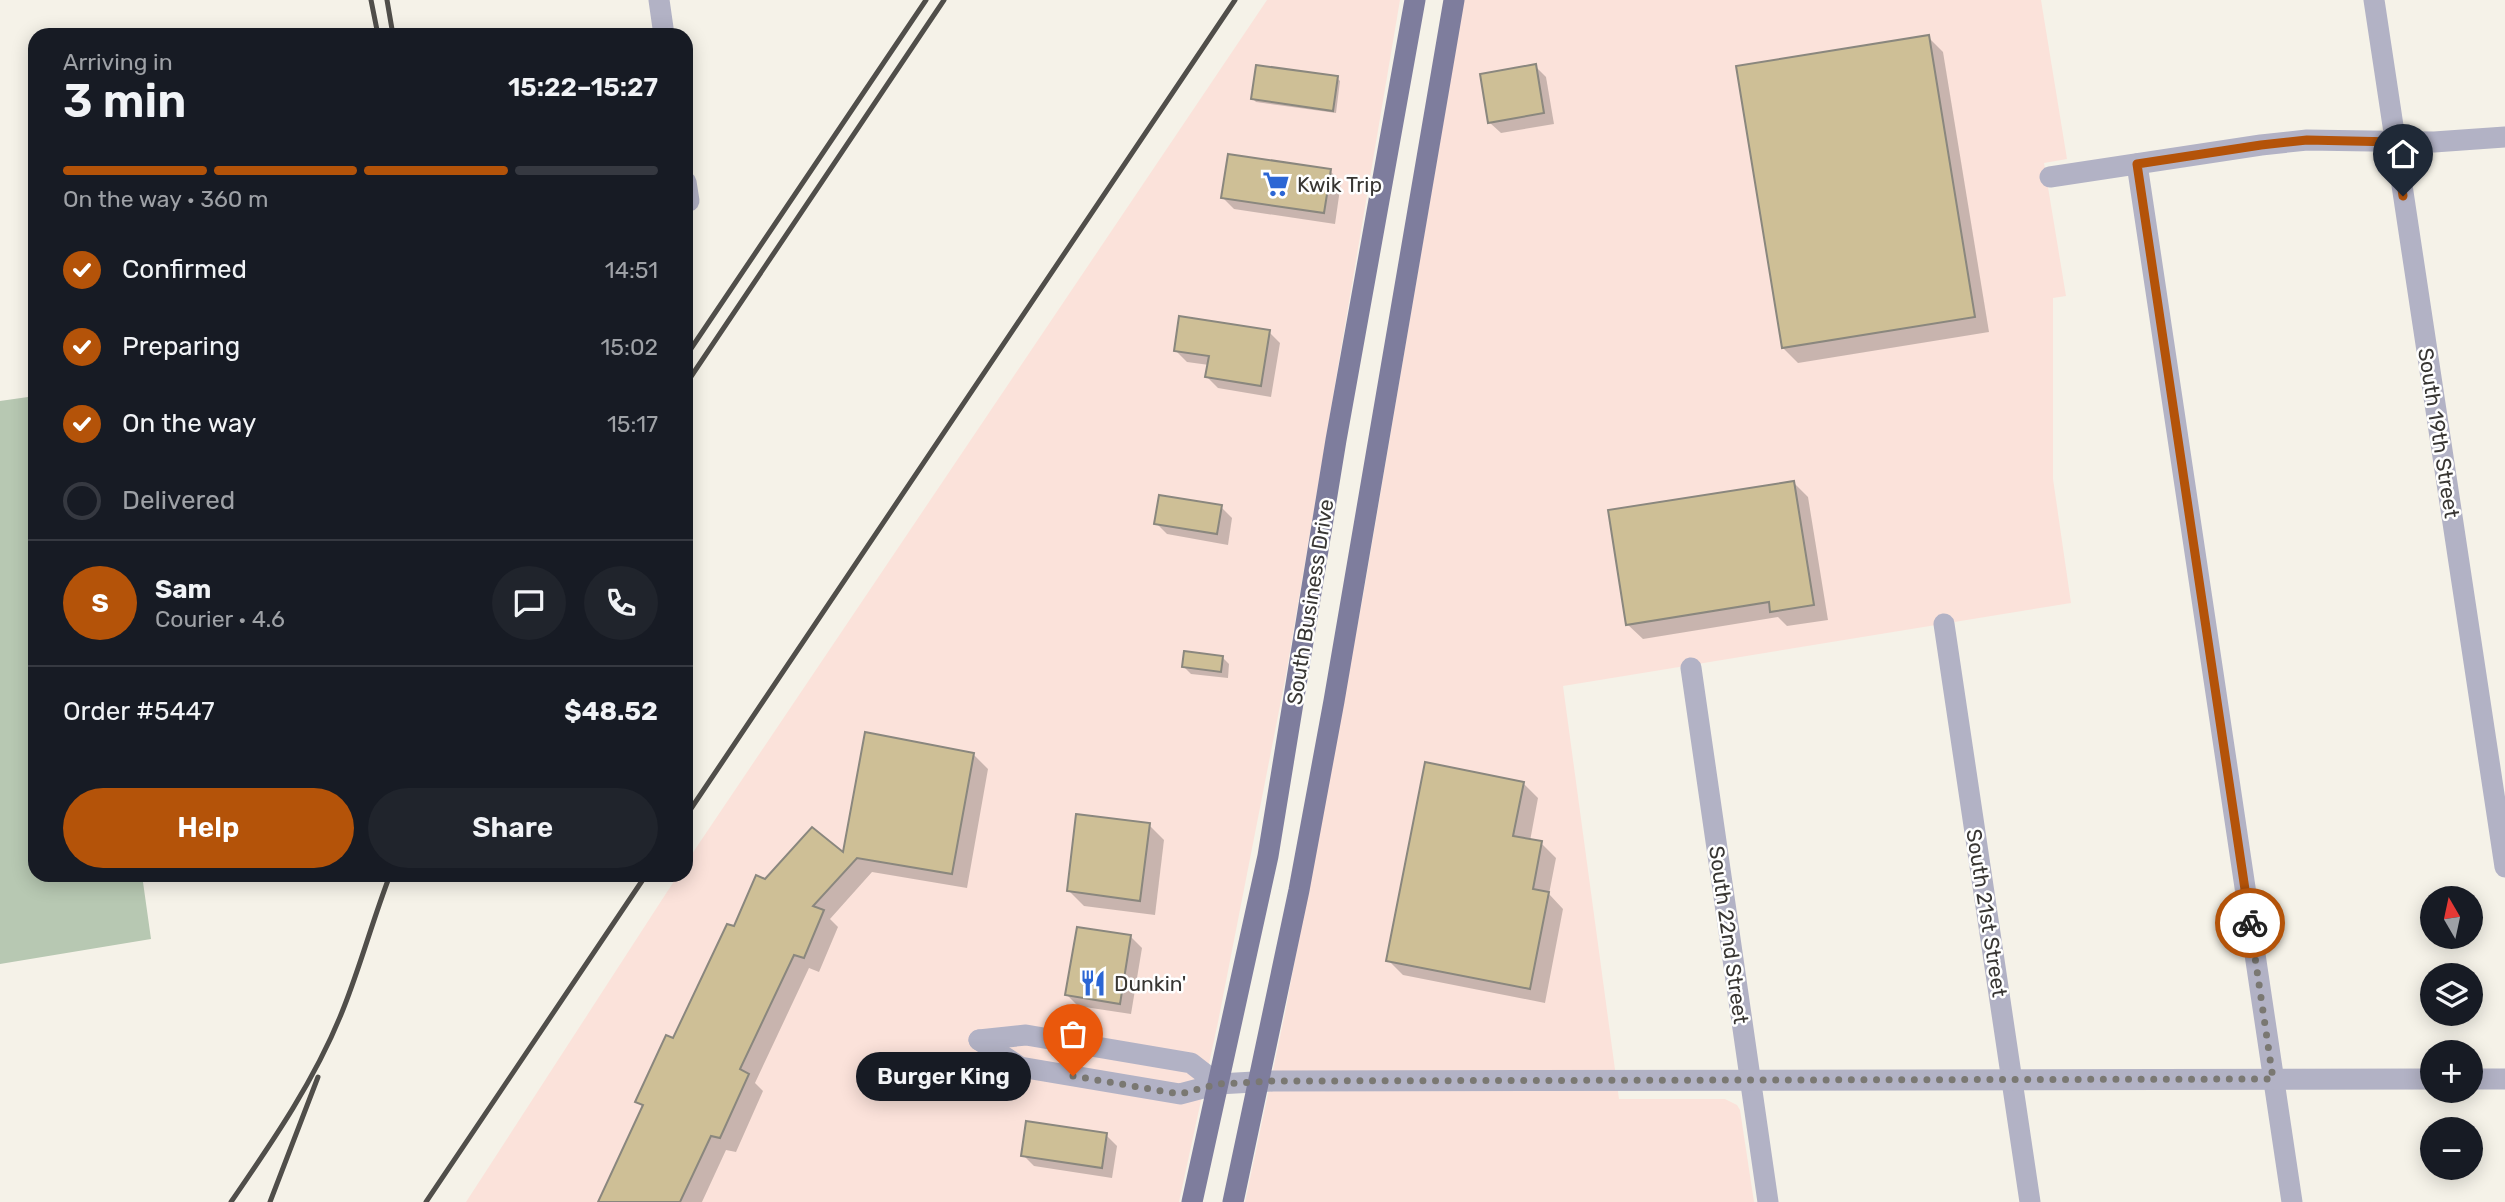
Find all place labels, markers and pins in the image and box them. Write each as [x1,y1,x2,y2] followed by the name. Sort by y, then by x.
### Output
[2373,124,2433,196] pin
[1261,169,1291,199] supermarket icon: Kwik Trip
[1297,172,1382,197] place label: Kwik Trip
[1078,968,1108,998] restaurant icon: Dunkin'
[1114,971,1186,996] place label: Dunkin'
[1043,1004,1103,1076] pin
[856,1052,1031,1100] callout: Burger King

